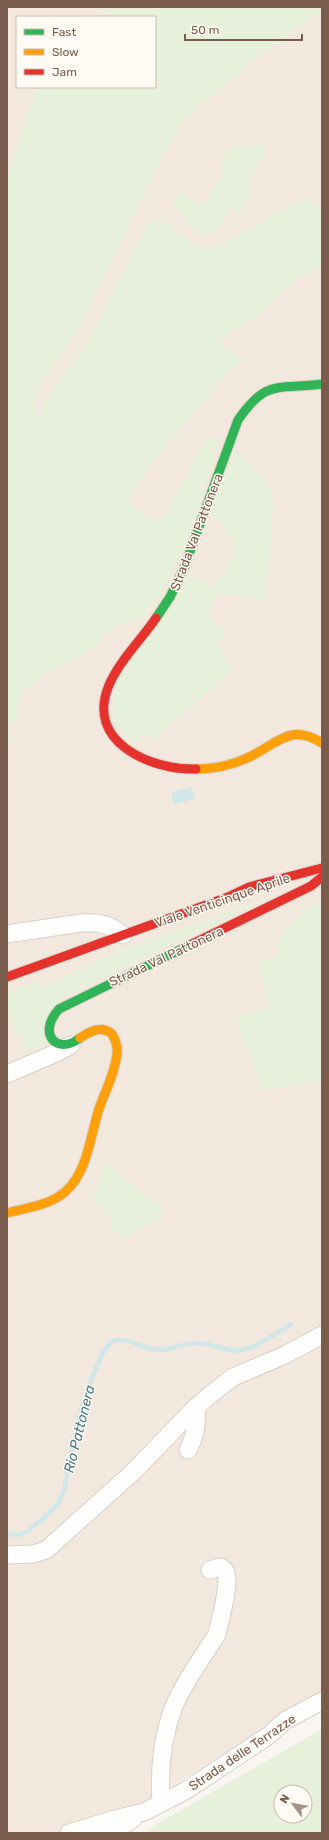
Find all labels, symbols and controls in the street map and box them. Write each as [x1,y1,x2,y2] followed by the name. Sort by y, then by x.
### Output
[16,16,156,88] legend
[185,16,302,42] scale bar
[191,23,219,37] text: 50 m
[52,25,76,39] text: Fast
[52,45,79,59] text: Slow
[52,65,77,79] text: Jam
[167,471,226,593] street label: Strada Val Pattonera
[153,870,292,931] street label: Viale Venticinque Aprile
[107,923,226,990] street label: Strada Val Pattonera
[60,1383,99,1475] water label: Rio Pattonera
[186,1711,299,1794] street label: Strada delle Terrazze
[273,1784,313,1824] north arrow
[277,1792,293,1806] text: N

